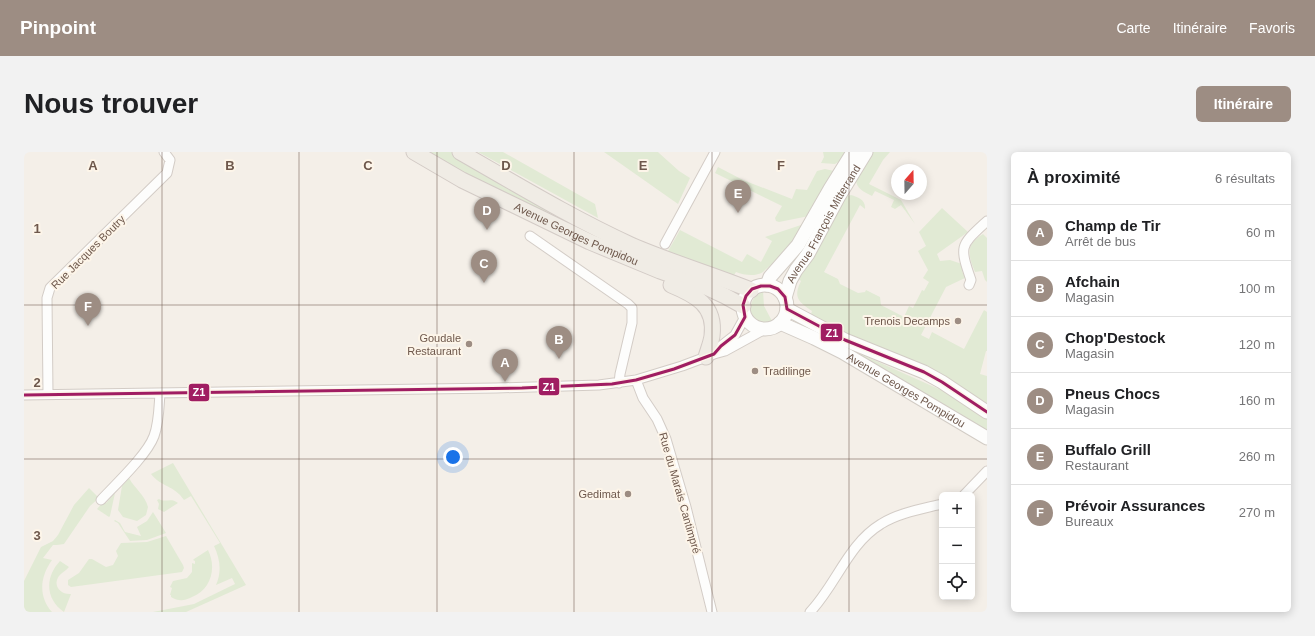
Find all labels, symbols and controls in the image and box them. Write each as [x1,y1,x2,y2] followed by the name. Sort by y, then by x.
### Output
[20,17,96,38] text: Pinpoint
[1116,20,1151,36] text: Carte
[1173,20,1227,36] text: Itinéraire
[1249,20,1295,36] text: Favoris
[1196,86,1291,122] button: Itinéraire
[24,88,198,119] text: Nous trouver
[88,158,98,173] text: A
[225,158,235,173] text: B
[363,158,373,173] text: C
[501,158,511,173] text: D
[639,158,648,173] text: E
[777,158,785,173] text: F
[784,163,863,285] street label: Avenue François Mitterrand
[891,164,927,200] north arrow
[1027,168,1121,187] text: À proximité
[1215,171,1275,186] text: 6 résultats
[725,180,751,213] pin: E
[474,197,500,230] pin: D
[512,200,640,267] street label: Avenue Georges Pompidou
[49,212,128,291] street label: Rue Jacques Boutry
[1065,217,1161,234] text: Champ de Tir
[33,221,41,236] text: 1
[1035,225,1045,240] text: A
[1246,225,1275,240] text: 60 m
[1065,234,1136,249] text: Arrêt de bus
[471,250,497,283] pin: C
[1065,273,1120,290] text: Afchain
[1035,281,1045,296] text: B
[1239,281,1275,296] text: 100 m
[1065,290,1114,305] text: Magasin
[75,293,101,326] pin: F
[864,315,950,327] place label: Trenois Decamps
[953,316,963,326] marker: Trenois Decamps
[820,323,843,342] line badge: Z1
[546,326,572,359] pin: B
[826,327,838,339] text: Z1
[1065,329,1165,346] text: Chop'Destock
[407,332,461,357] place label: Goudale Restaurant
[1035,337,1045,352] text: C
[1239,337,1275,352] text: 120 m
[464,339,474,349] marker: Goudale Restaurant
[1065,346,1114,361] text: Magasin
[492,349,518,382] pin: A
[845,350,967,430] street label: Avenue Georges Pompidou
[763,365,811,377] place label: Tradilinge
[750,366,760,376] marker: Tradilinge
[33,375,41,390] text: 2
[538,377,560,396] line badge: Z1
[543,381,555,393] text: Z1
[188,383,210,402] line badge: Z1
[1065,385,1160,402] text: Pneus Chocs
[193,386,205,398] text: Z1
[1035,393,1045,408] text: D
[1239,393,1275,408] text: 160 m
[1065,402,1114,417] text: Magasin
[657,431,703,555] street label: Rue du Marais Cantimpré
[1065,441,1151,458] text: Buffalo Grill
[443,447,463,467] your location
[1036,449,1044,464] text: E
[1239,449,1275,464] text: 260 m
[1065,458,1129,473] text: Restaurant
[578,488,620,500] place label: Gedimat
[623,489,633,499] marker: Gedimat
[939,492,975,600] map controls
[939,492,975,528] button: +
[1065,497,1205,514] text: Prévoir Assurances
[1036,505,1044,520] text: F
[1239,505,1275,520] text: 270 m
[1065,514,1113,529] text: Bureaux
[33,528,41,543] text: 3
[939,528,975,564] button: −
[939,564,975,600] button: locate

